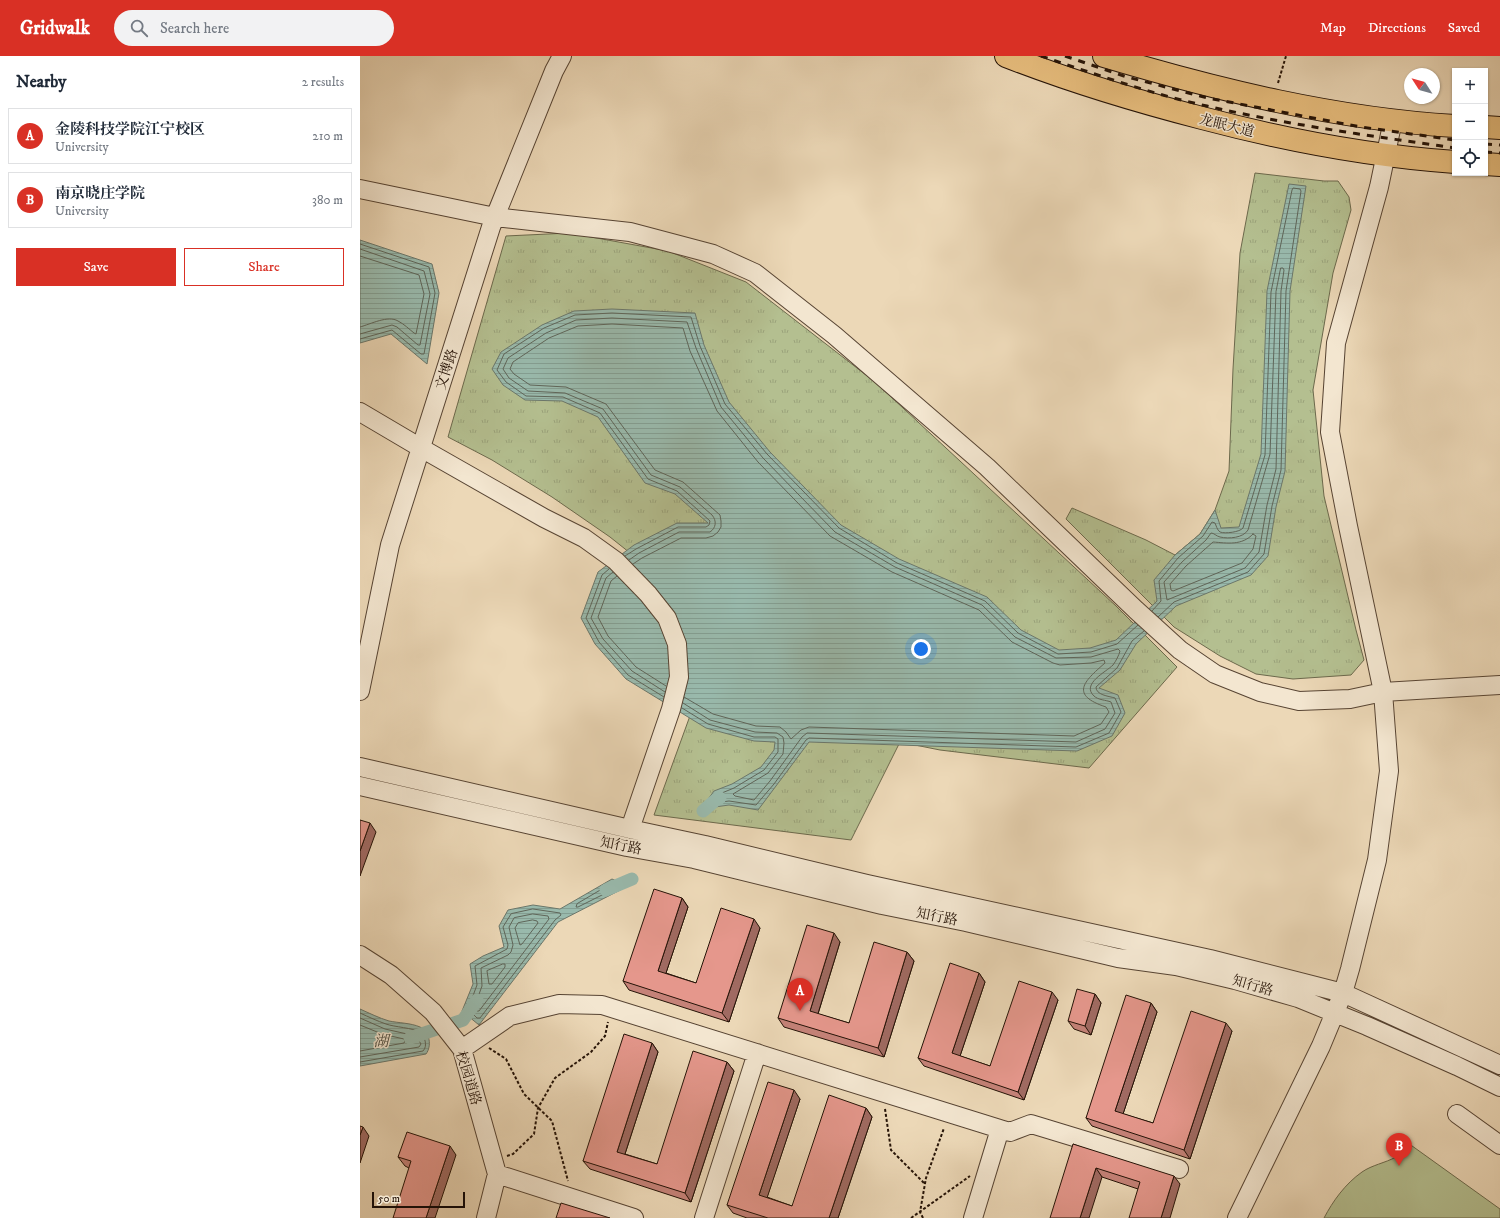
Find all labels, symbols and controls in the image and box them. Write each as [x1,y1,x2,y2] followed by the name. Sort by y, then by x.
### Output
[114,10,394,46] search box
[20,17,90,40] text: Gridwalk
[128,17,150,39] icon: search
[160,19,229,38] text: Search here
[1320,19,1346,37] text: Map
[1368,19,1426,37] text: Directions
[1448,19,1480,37] text: Saved
[1404,68,1440,104] north arrow
[1452,68,1488,176] map controls
[1452,68,1488,104] button: +
[16,71,66,93] text: Nearby
[302,74,344,90] text: 2 results
[1452,104,1488,140] button: −
[1197,110,1256,141] street label: 龙眠大道
[55,120,205,139] text: 金陵科技学院江宁校区
[26,128,34,144] text: A
[312,128,343,144] text: 210 m
[55,139,109,155] text: University
[1452,140,1488,176] button: locate
[55,184,145,203] text: 南京晓庄学院
[26,192,34,208] text: B
[312,192,343,208] text: 380 m
[55,203,109,219] text: University
[16,248,176,286] button: Save
[184,248,344,286] button: Share
[432,347,462,392] street label: 文博路
[911,639,931,659] your location
[598,833,643,859] street label: 知行路
[914,904,959,930] street label: 知行路
[1230,972,1275,1000] street label: 知行路
[787,978,813,1011] pin: A
[373,1032,391,1051] water label: 湖
[451,1049,485,1108] street label: 校园道路
[1386,1133,1412,1166] pin: B
[372,1190,465,1209] scale bar
[378,1192,400,1206] text: 50 m

